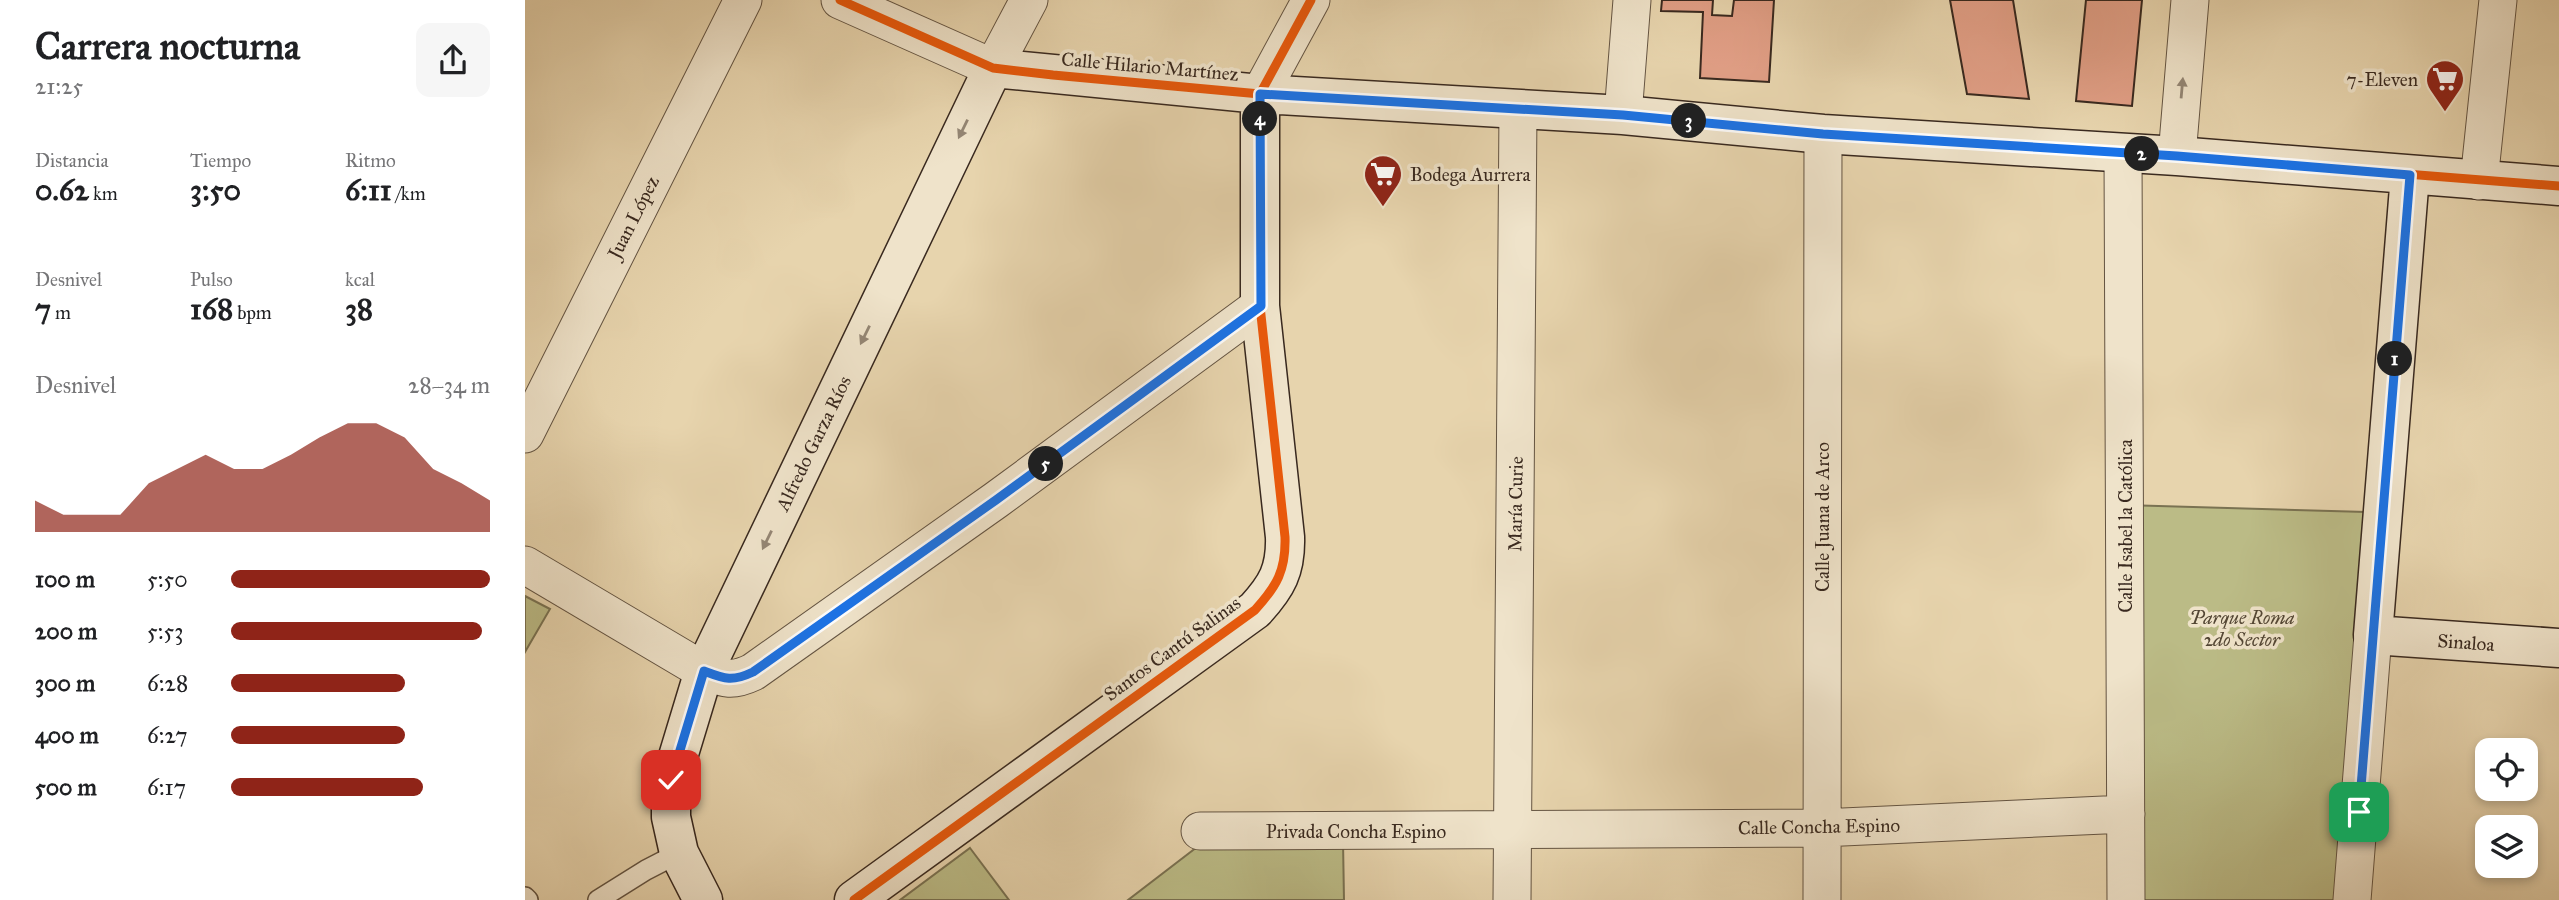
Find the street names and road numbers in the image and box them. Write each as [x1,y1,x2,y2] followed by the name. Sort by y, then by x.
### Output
[1060,47,1240,86] street label: Calle Hilario Martínez
[602,172,665,265] street label: Juan López
[770,372,856,516] street label: Alfredo Garza Ríos
[2114,438,2137,613] street label: Calle Isabel la Católica
[1811,442,1835,592] street label: Calle Juana de Arco
[1503,456,1528,552] street label: María Curie
[1099,591,1245,706] street label: Santos Cantú Salinas
[2437,629,2496,656] street label: Sinaloa
[1738,814,1901,839] street label: Calle Concha Espino
[1266,820,1447,843] street label: Privada Concha Espino

